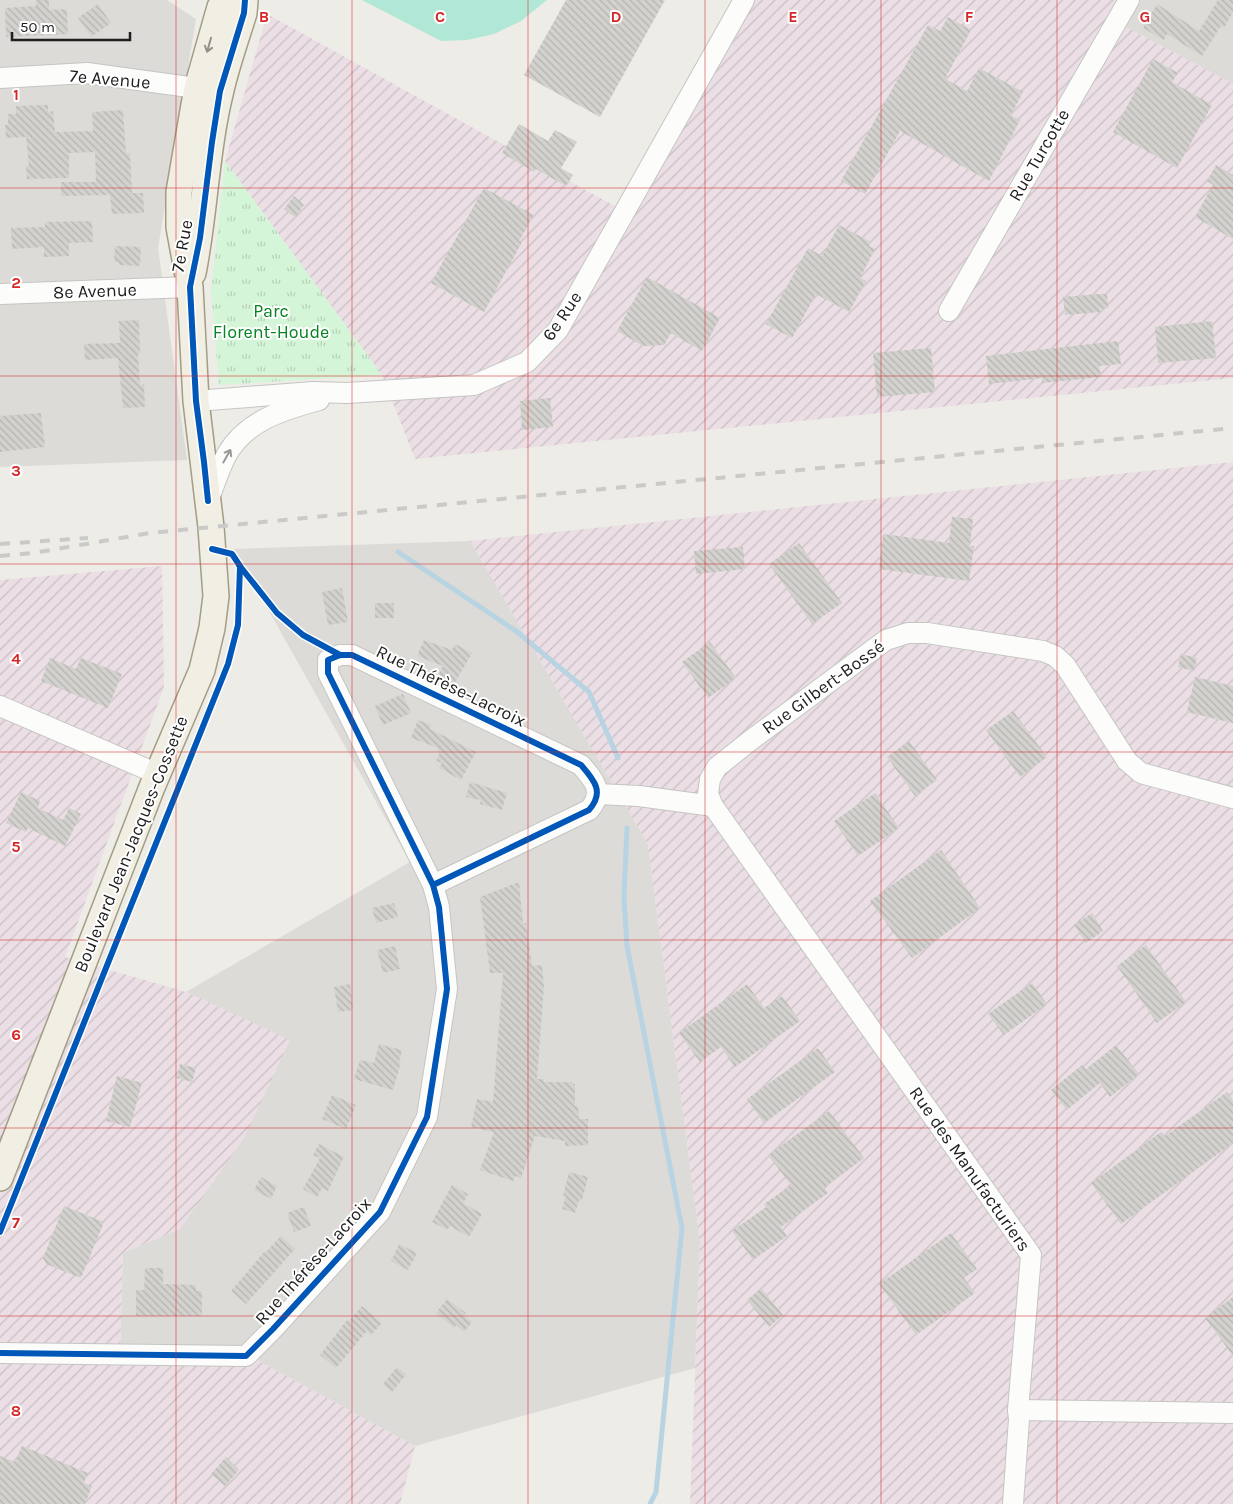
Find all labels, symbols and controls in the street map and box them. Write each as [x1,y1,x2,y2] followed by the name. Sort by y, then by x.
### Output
[259,7,269,26] text: B
[435,7,445,26] text: C
[611,7,622,26] text: D
[788,7,798,26] text: E
[965,7,974,26] text: F
[1140,7,1150,26] text: G
[12,10,130,42] scale bar
[20,18,55,36] text: 50 m
[204,36,214,52] one-way arrow
[69,65,151,93] street label: 7e Avenue
[13,85,19,104] text: 1
[1004,105,1074,205] street label: Rue Turcotte
[167,218,197,274] street label: 7e Rue
[11,273,21,292] text: 2
[53,279,137,303] street label: 8e Avenue
[538,287,586,345] street label: 6e Rue
[213,300,329,343] park label: Parc Florent-Houde
[222,449,232,464] one-way arrow
[11,461,21,480] text: 3
[757,635,889,739] street label: Rue Gilbert-Bossé
[373,640,529,732] street label: Rue Thérèse-Lacroix
[11,649,21,668] text: 4
[69,712,193,976] street label: Boulevard Jean-Jacques-Cossette
[11,837,21,856] text: 5
[11,1025,21,1044] text: 6
[905,1082,1035,1256] street label: Rue des Manufacturiers
[250,1193,376,1329] street label: Rue Thérèse-Lacroix
[12,1213,20,1232] text: 7
[11,1401,21,1420] text: 8

